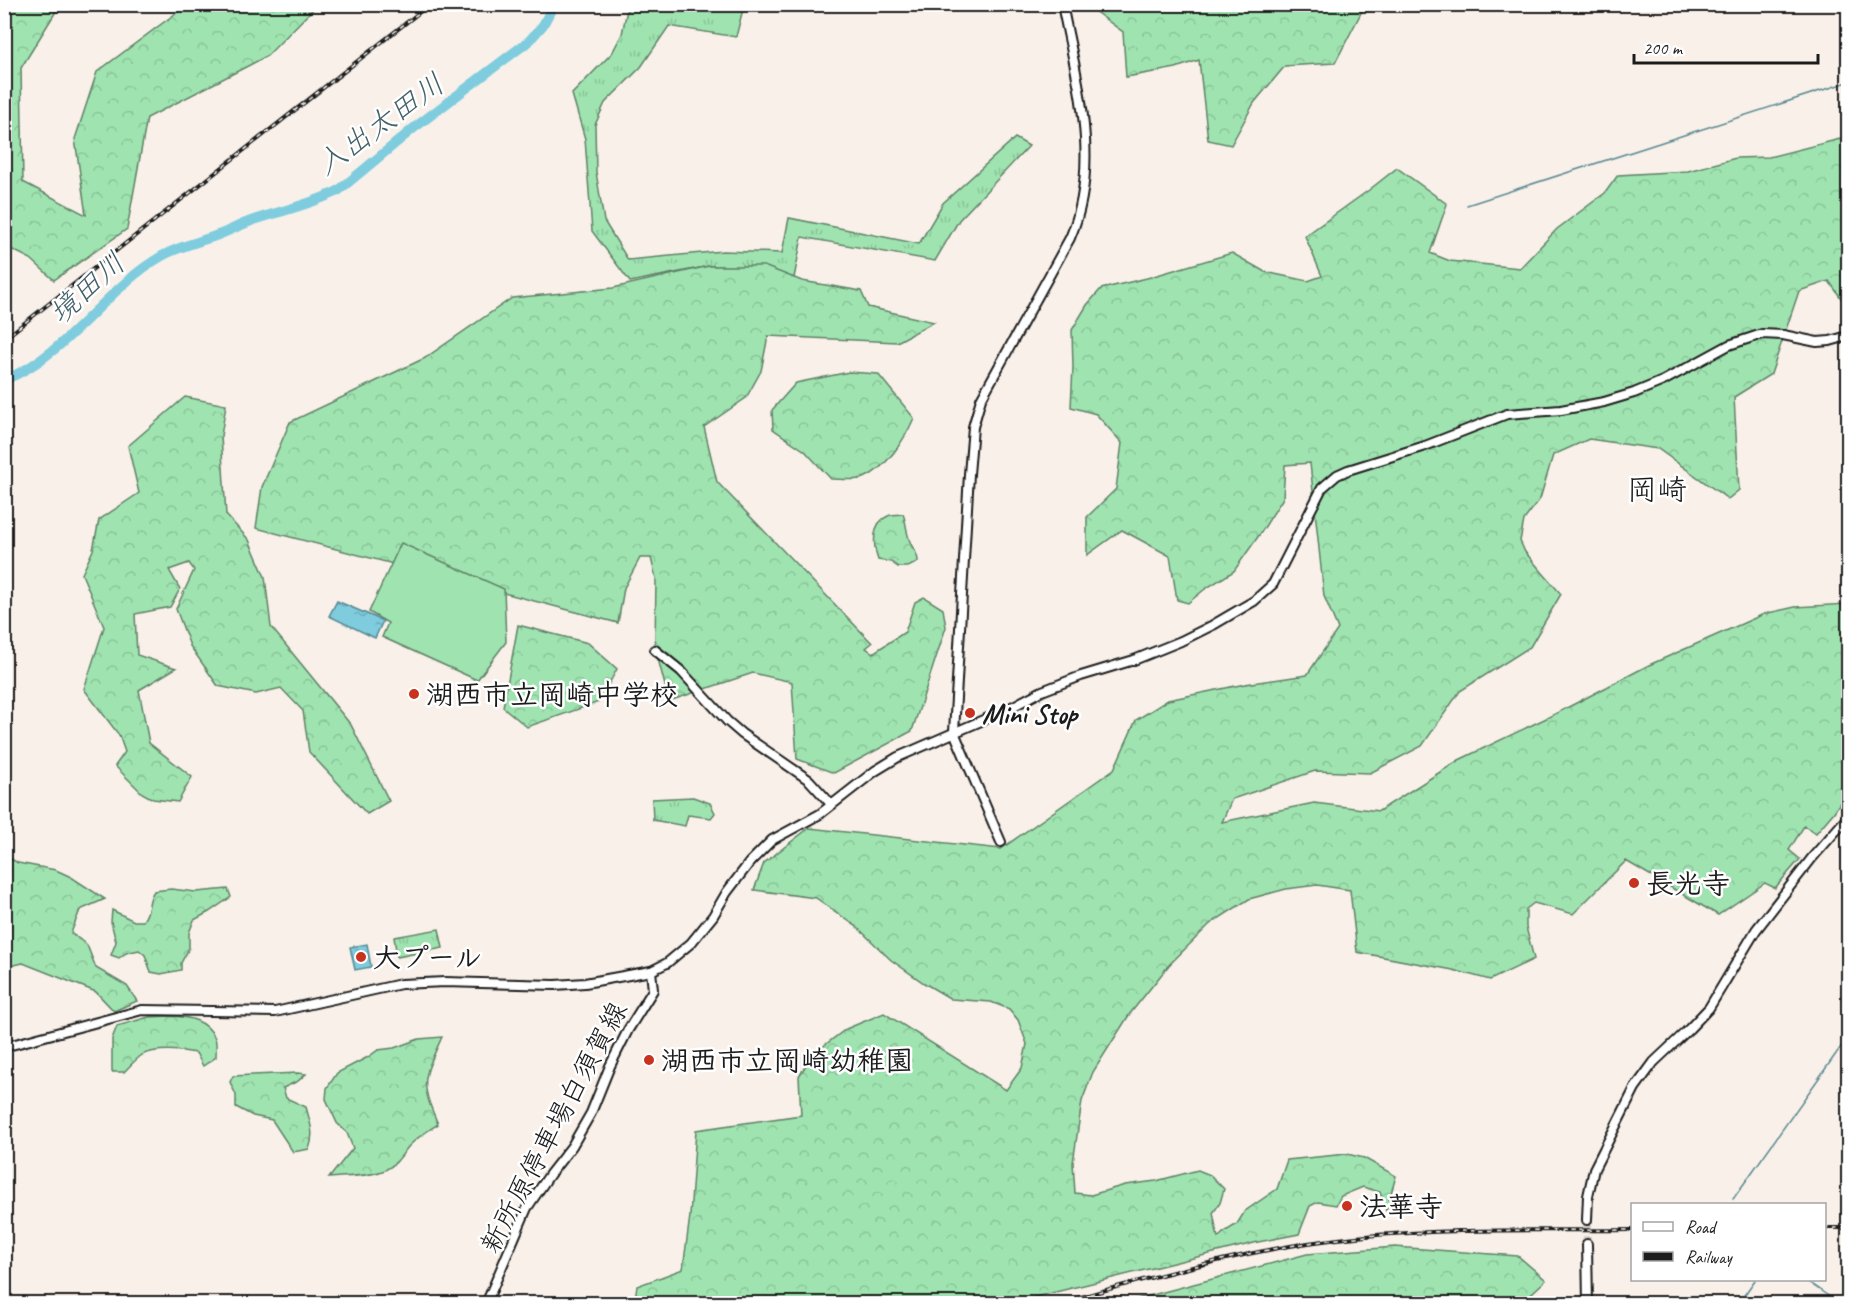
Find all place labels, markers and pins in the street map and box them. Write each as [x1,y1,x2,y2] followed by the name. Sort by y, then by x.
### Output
[426,677,678,712] place label: 湖西市立岡崎中学校
[407,687,421,701] marker: 湖西市立岡崎中学校
[982,696,1080,731] place label: Mini Stop
[963,706,977,720] marker: Mini Stop
[1646,866,1730,901] place label: 長光寺
[1627,876,1641,890] marker: 長光寺
[373,940,482,975] place label: 大プール
[354,950,368,964] marker: 大プール
[661,1043,913,1078] place label: 湖西市立岡崎幼稚園
[642,1053,656,1067] marker: 湖西市立岡崎幼稚園
[1359,1189,1443,1224] place label: 法華寺
[1340,1199,1354,1213] marker: 法華寺

